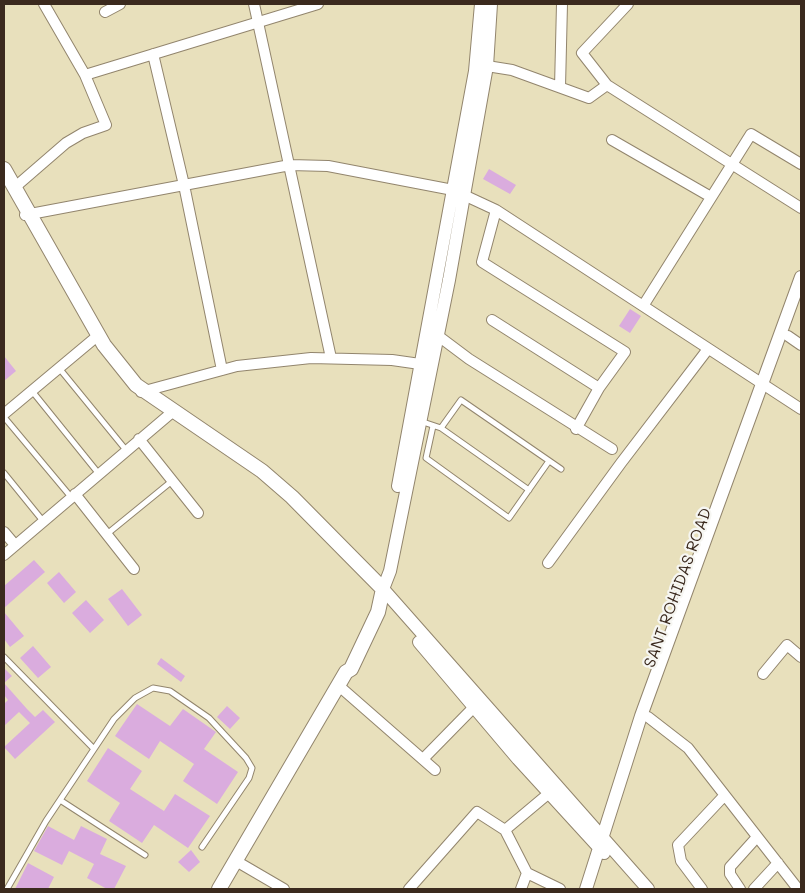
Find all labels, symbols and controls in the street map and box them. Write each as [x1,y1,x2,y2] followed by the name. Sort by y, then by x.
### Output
[640,506,716,670] street label: SANT ROHIDAS ROAD

